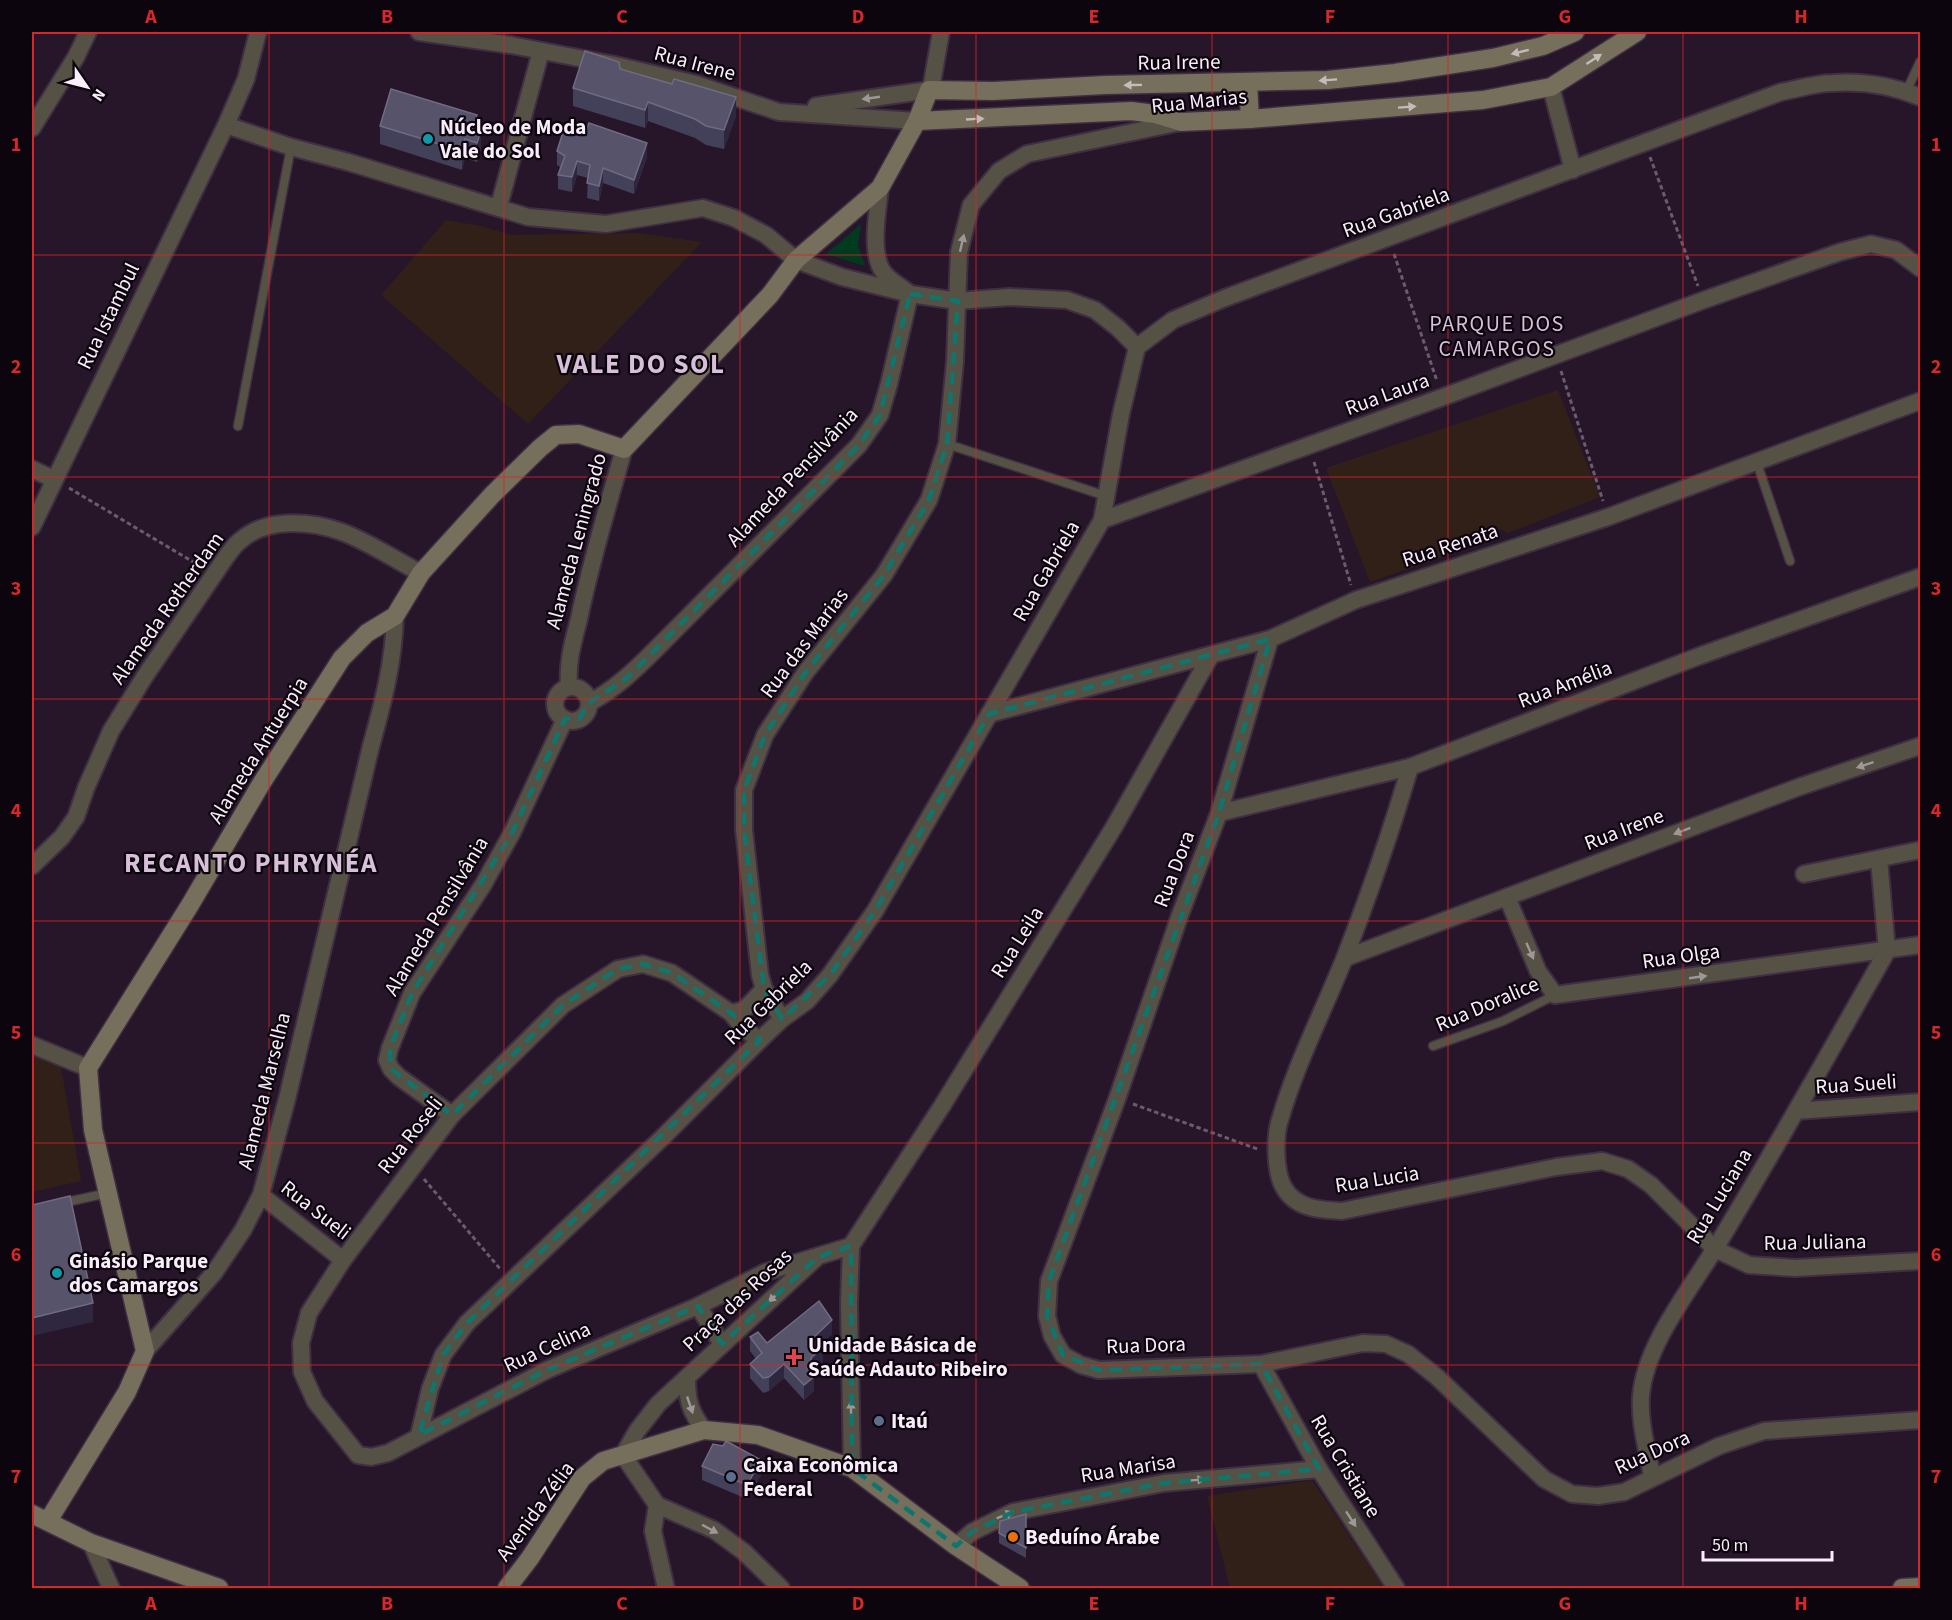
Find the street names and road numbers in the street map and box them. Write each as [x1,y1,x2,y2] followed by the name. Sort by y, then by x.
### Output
[651,38,739,88] street label: Rua Irene
[1137,46,1221,78] street label: Rua Irene
[1150,81,1248,121] street label: Rua Marias
[1338,179,1454,245] street label: Rua Gabriela
[69,258,147,374] street label: Rua Istambul
[1341,365,1433,423] street label: Rua Laura
[719,400,865,554] street label: Alameda Pensilvânia
[538,450,614,632] street label: Alameda Leningrado
[1005,515,1087,627] street label: Rua Gabriela
[1398,515,1502,575] street label: Rua Renata
[103,526,231,690] street label: Alameda Rotherdam
[753,581,856,704] street label: Rua das Marias
[1514,652,1616,716] street label: Rua Amélia
[201,671,315,829] street label: Alameda Antuerpia
[1580,800,1668,858] street label: Rua Irene
[1146,826,1202,912] street label: Rua Dora
[376,831,496,1001] street label: Alameda Pensilvânia
[983,900,1051,984] street label: Rua Leila
[1640,936,1722,976] street label: Rua Olga
[717,952,819,1052] street label: Rua Gabriela
[1431,969,1543,1039] street label: Rua Doralice
[230,1009,298,1173] street label: Alameda Marselha
[1814,1066,1898,1102] street label: Rua Sueli
[370,1090,450,1180] street label: Rua Roseli
[1679,1142,1759,1250] street label: Rua Luciana
[1333,1158,1421,1200] street label: Rua Lucia
[275,1173,357,1247] street label: Rua Sueli
[1763,1226,1867,1258] street label: Rua Juliana
[676,1241,799,1359] street label: Praça das Rosas
[498,1314,596,1380] street label: Rua Celina
[1106,1329,1186,1361] street label: Rua Dora
[1303,1409,1389,1523] street label: Rua Cristiane
[1609,1422,1695,1482] street label: Rua Dora
[1078,1446,1178,1490] street label: Rua Marisa
[489,1455,581,1567] street label: Avenida Zélia

